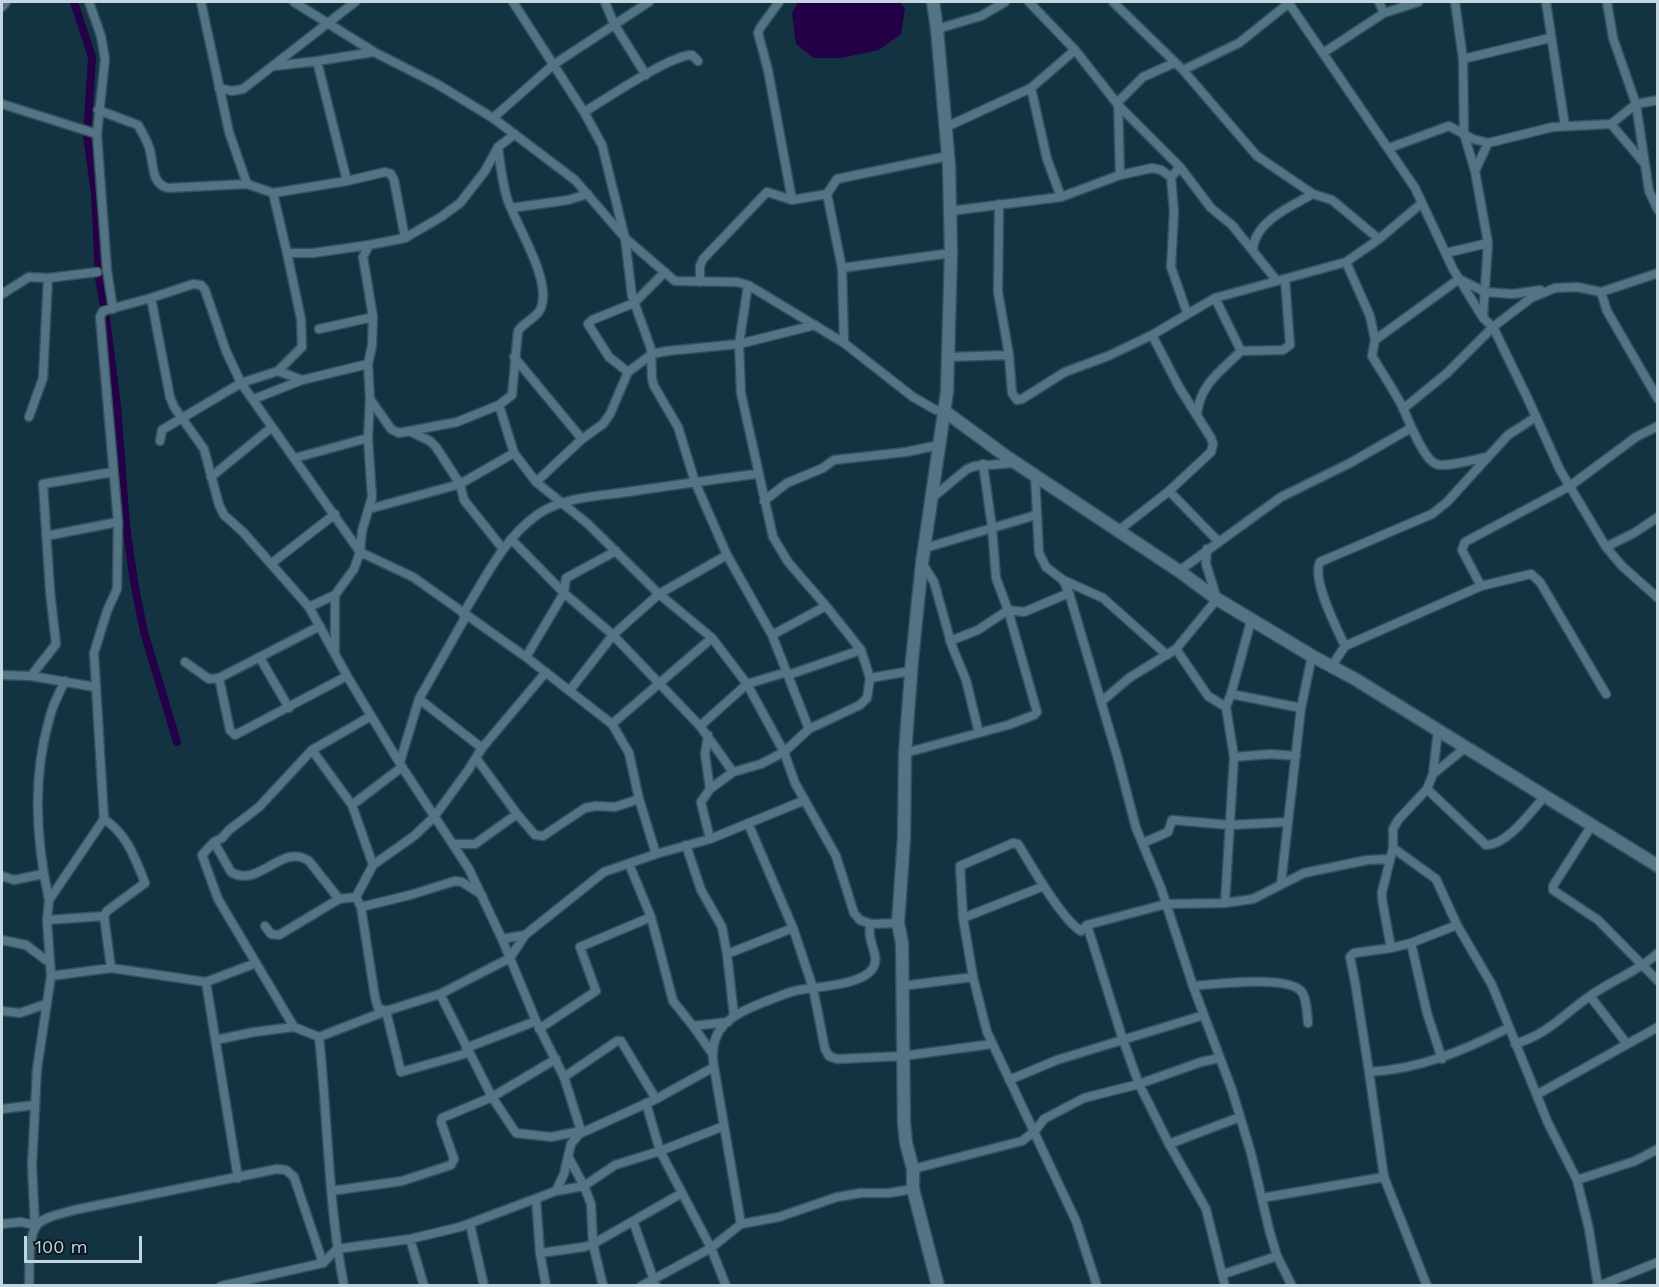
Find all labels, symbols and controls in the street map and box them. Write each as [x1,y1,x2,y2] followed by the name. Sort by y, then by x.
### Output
[27,1224,146,1262] scale bar
[35,1236,88,1257] text: 100 m

